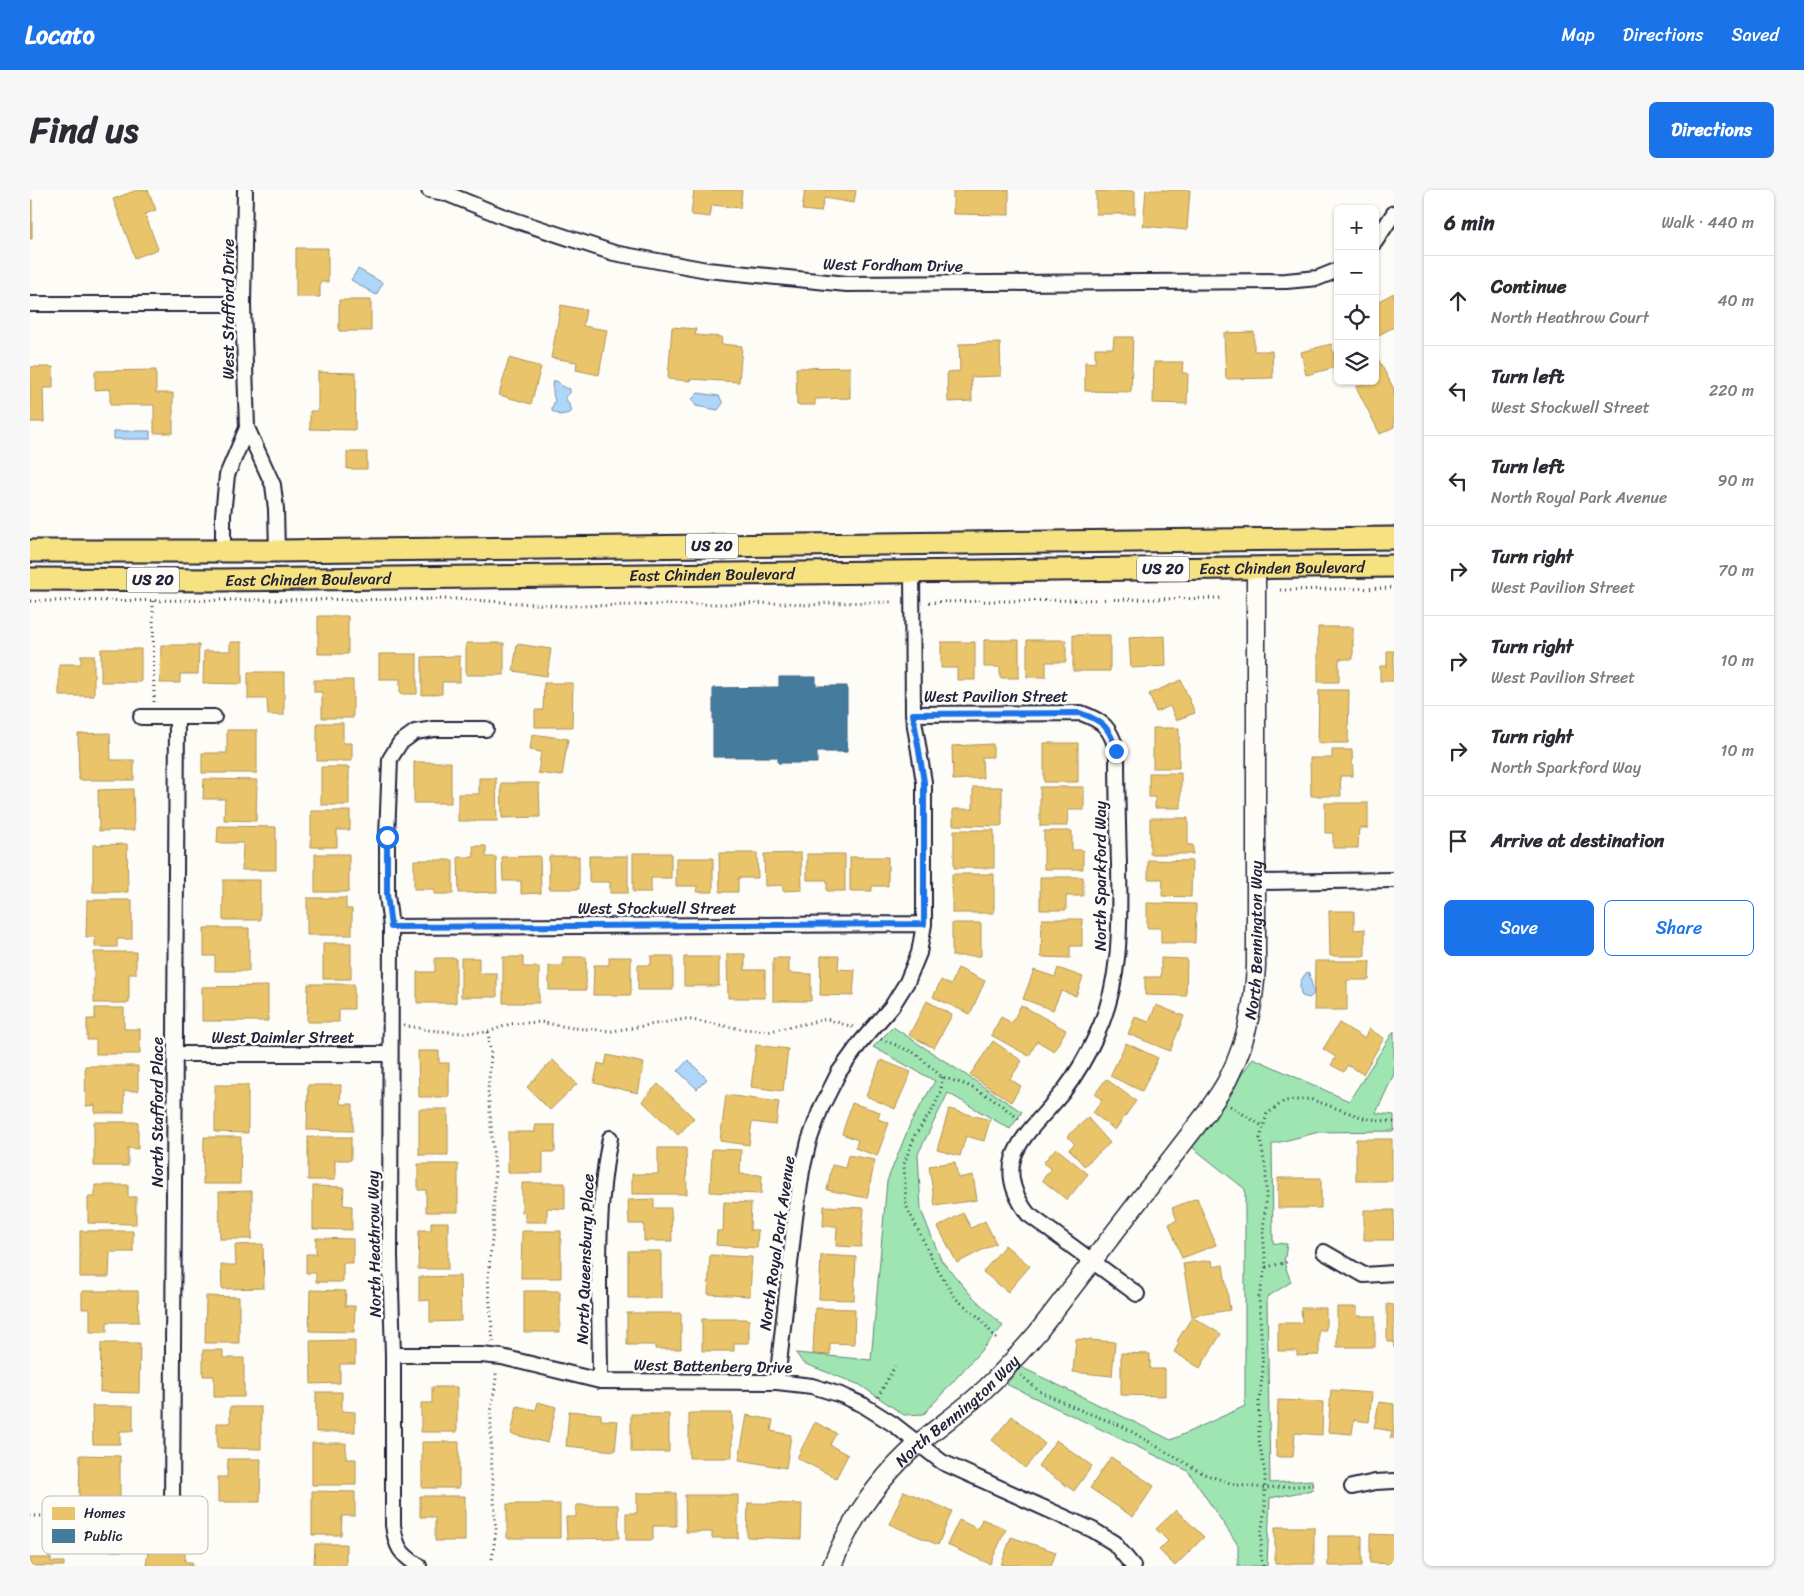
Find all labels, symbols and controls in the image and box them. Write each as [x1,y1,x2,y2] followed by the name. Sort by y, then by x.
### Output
[25,14,95,56] text: Locato
[1562,19,1595,51] text: Map
[1623,19,1704,51] text: Directions
[1732,19,1779,51] text: Saved
[30,99,138,161] text: Find us
[1649,102,1774,158] button: Directions
[1444,204,1495,242] text: 6 min
[1334,205,1379,385] map controls
[1334,205,1379,250] button: +
[1661,208,1754,237] text: Walk · 440 m
[214,238,243,380] street label: West Stafford Drive
[823,249,963,281] street label: West Fordham Drive
[1334,250,1379,295] button: −
[1491,270,1567,303] text: Continue
[1717,286,1754,315] text: 40 m
[1444,287,1472,315] icon: ahead
[1334,295,1379,340] button: locate
[1491,303,1649,332] text: North Heathrow Court
[1334,340,1379,385] button: layers
[1491,360,1564,393] text: Turn left
[1709,376,1754,405] text: 220 m
[1444,377,1472,405] icon: left
[1491,393,1650,422] text: West Stockwell Street
[1491,450,1564,483] text: Turn left
[1718,466,1754,495] text: 90 m
[1444,467,1472,495] icon: left
[1491,483,1667,512] text: North Royal Park Avenue
[686,534,738,558] road number: US 20
[1491,540,1573,573] text: Turn right
[1199,552,1366,583] street label: East Chinden Boulevard
[1137,556,1189,582] road number: US 20
[1718,556,1754,585] text: 70 m
[1444,557,1472,585] icon: right
[629,559,796,590] street label: East Chinden Boulevard
[225,563,392,594] street label: East Chinden Boulevard
[127,568,179,592] road number: US 20
[1491,573,1635,602] text: West Pavilion Street
[1491,630,1573,663] text: Turn right
[1721,646,1754,675] text: 10 m
[1444,647,1472,675] icon: right
[1491,663,1635,692] text: West Pavilion Street
[924,682,1068,711] street label: West Pavilion Street
[1491,720,1573,753] text: Turn right
[1721,736,1754,765] text: 10 m
[1444,737,1472,765] icon: right
[1105,740,1128,763] route end
[1491,753,1641,782] text: North Sparkford Way
[1086,800,1115,951] street label: North Sparkford Way
[1491,824,1664,857] text: Arrive at destination
[376,826,399,849] route start
[1444,827,1472,855] icon: arrive
[1235,860,1271,1022] street label: North Bennington Way
[578,894,736,923] street label: West Stockwell Street
[1444,900,1594,956] button: Save
[1604,900,1754,956] button: Share
[212,1023,354,1052] street label: West Daimler Street
[143,1037,172,1187] street label: North Stafford Place
[750,1154,804,1332] street label: North Royal Park Avenue
[358,1170,390,1318] street label: North Heathrow Way
[568,1173,602,1345] street label: North Queensbury Place
[887,1347,1027,1474] street label: North Bennington Way
[634,1350,793,1382] street label: West Battenberg Drive
[42,1496,208,1554] legend
[84,1501,126,1526] text: Homes
[84,1524,123,1549] text: Public

